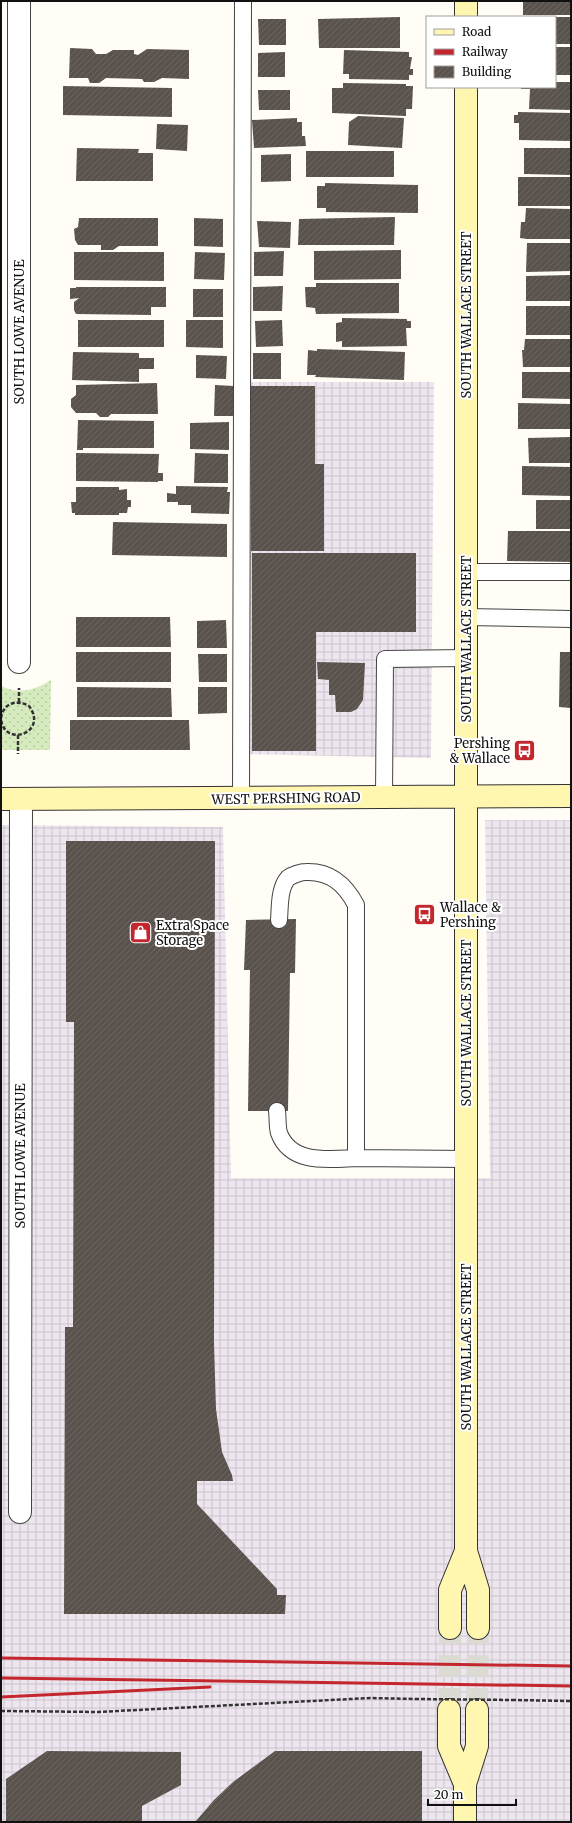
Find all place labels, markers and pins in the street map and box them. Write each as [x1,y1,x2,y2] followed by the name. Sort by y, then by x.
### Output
[449,735,510,767] place label: Pershing & Wallace
[512,737,538,763] bus stop icon: Pershing & Wallace
[439,899,501,931] place label: Wallace & Pershing
[411,901,437,927] bus stop icon: Wallace & Pershing
[156,917,229,949] place label: Extra Space Storage
[127,919,153,945] shop icon: Extra Space Storage

